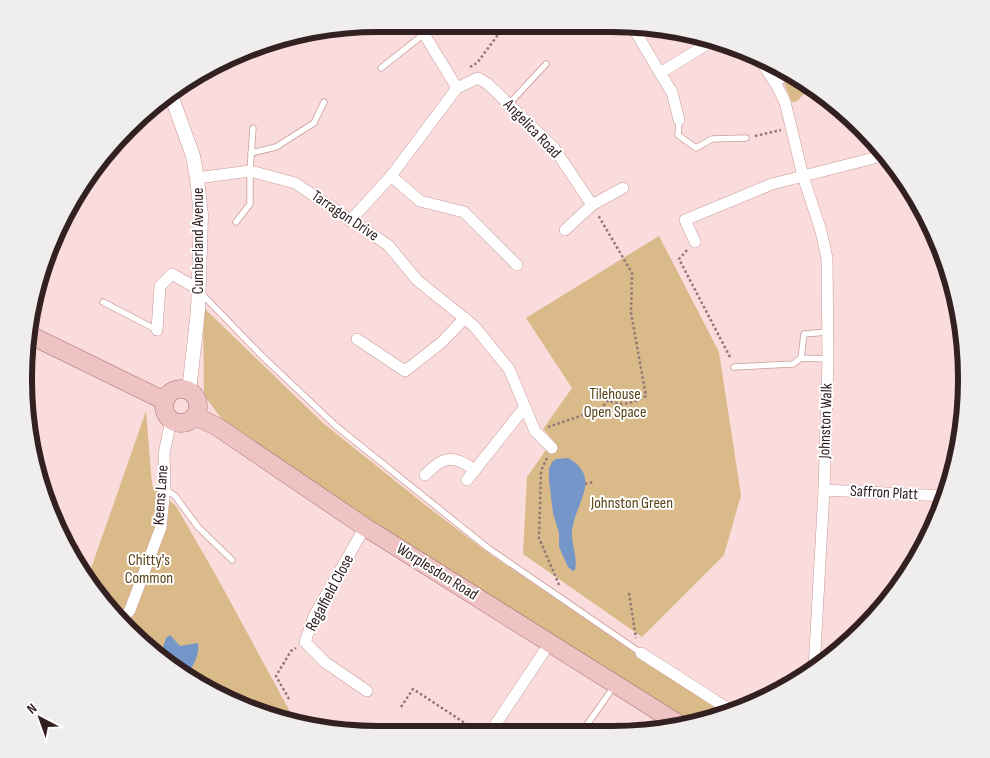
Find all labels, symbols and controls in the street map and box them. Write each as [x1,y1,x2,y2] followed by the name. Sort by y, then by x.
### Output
[499,95,565,162] street label: Angelica Road
[308,187,382,245] street label: Tarragon Drive
[189,188,208,294] street label: Cumberland Avenue
[815,383,837,460] street label: Johnston Walk
[584,385,646,422] park label: Tilehouse Open Space
[149,464,173,526] street label: Keens Lane
[849,482,919,504] street label: Saffron Platt
[590,494,673,513] park label: Johnston Green
[393,539,481,605] street label: Worplesdon Road
[125,551,173,588] park label: Chitty's Common
[302,551,358,635] street label: Regalfield Close
[15,693,65,743] north arrow
[23,700,40,717] text: N

